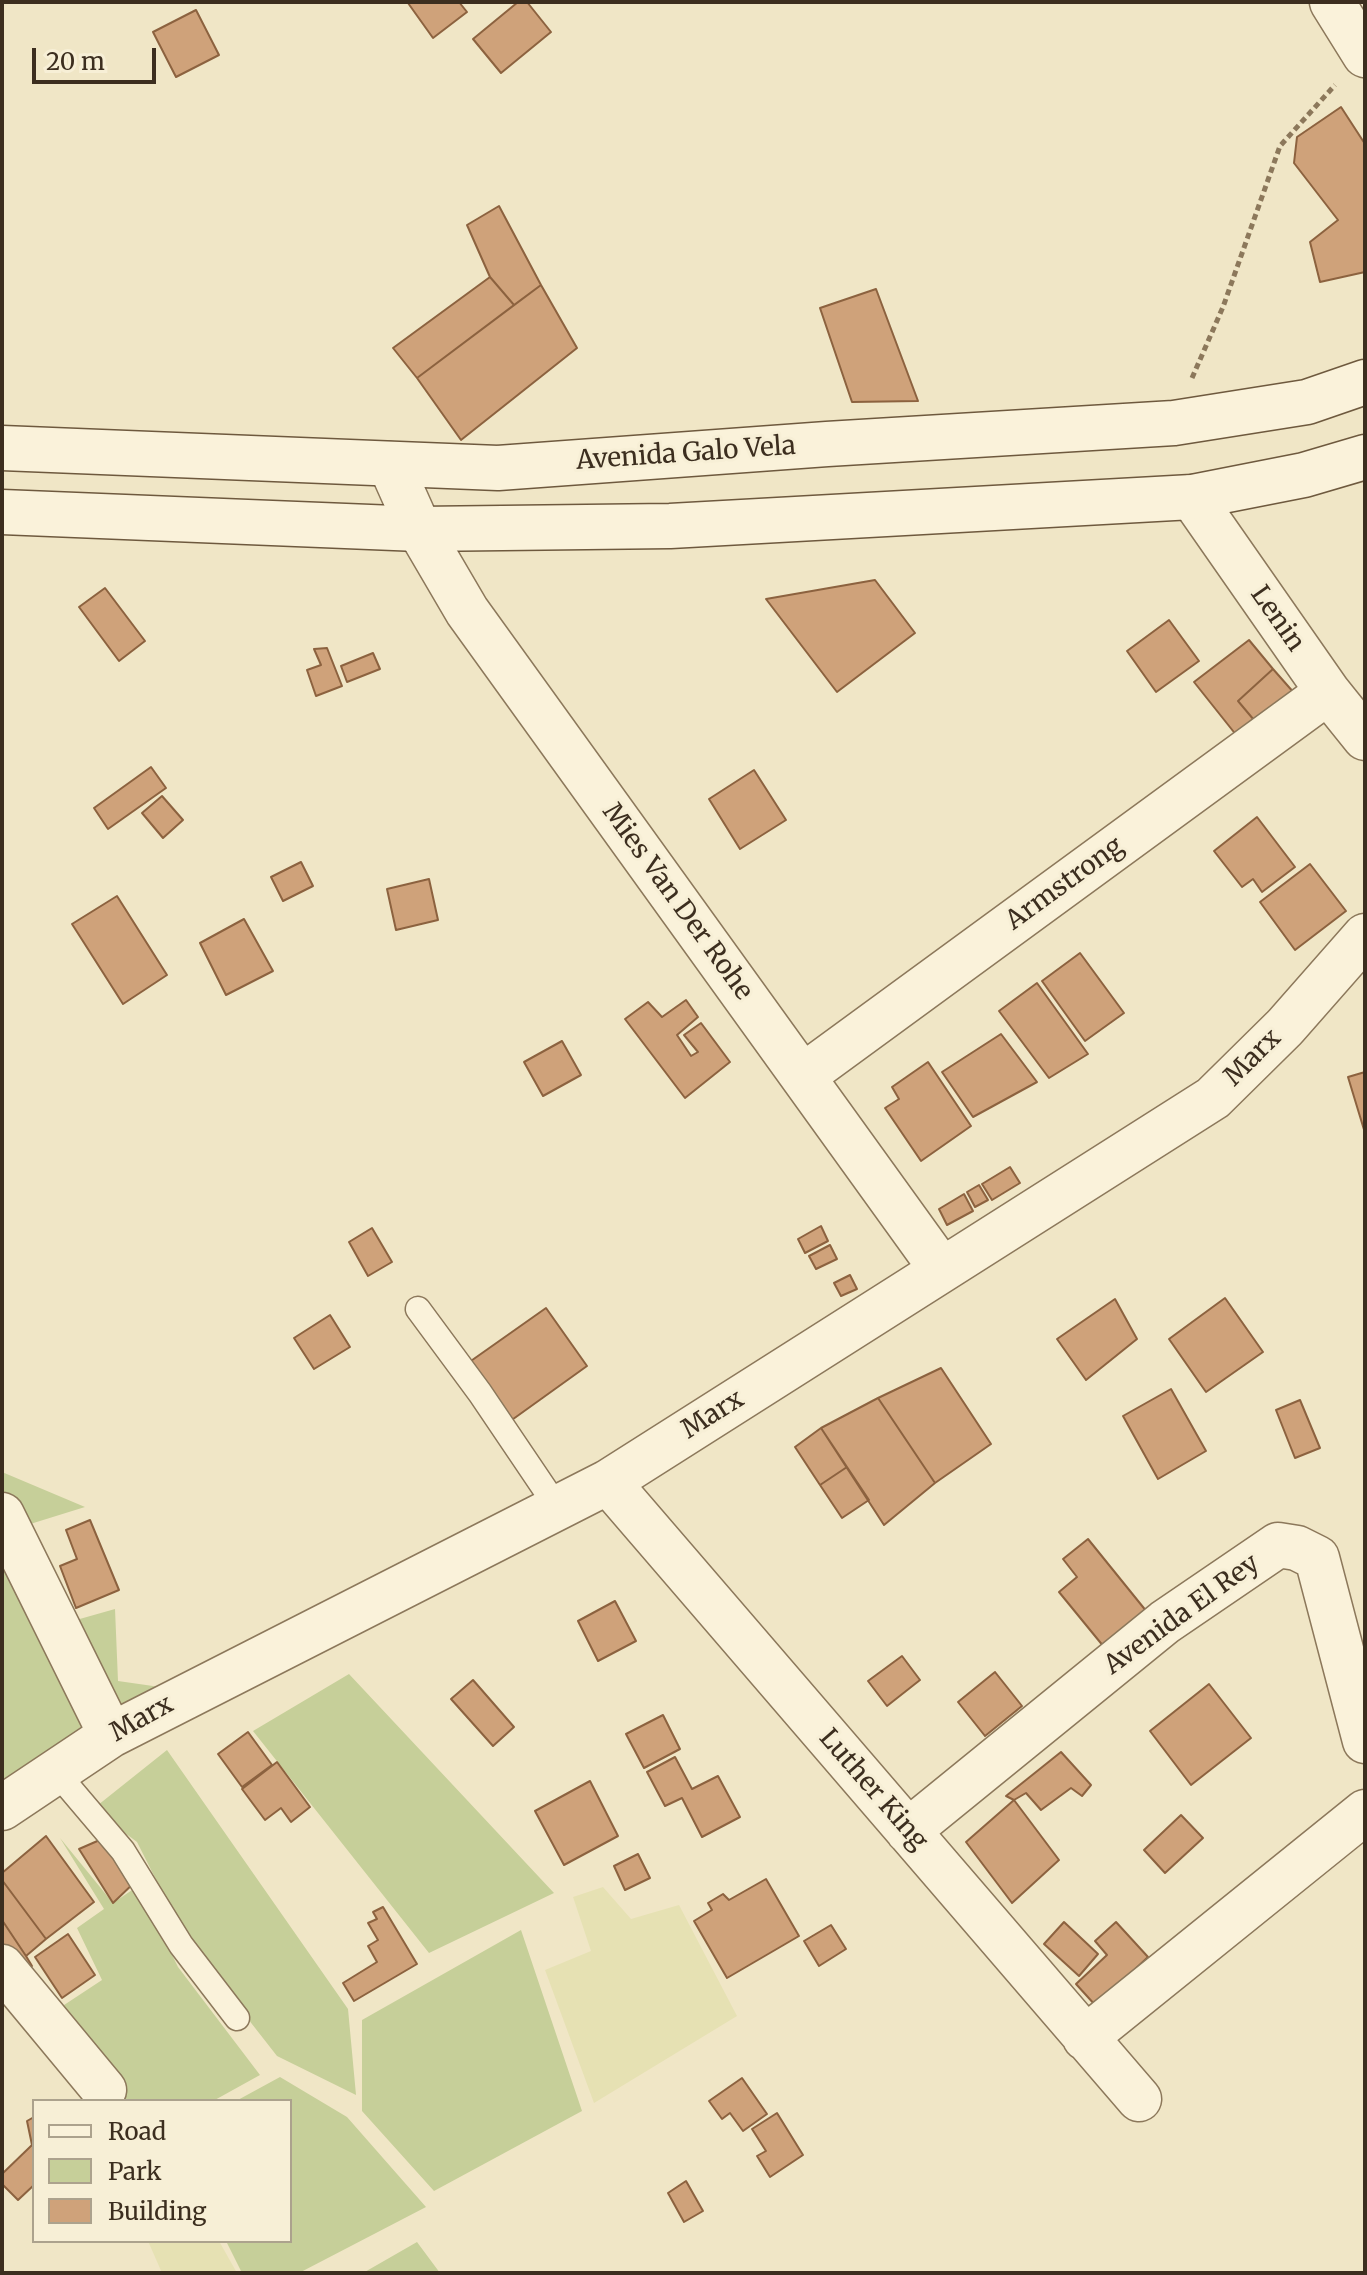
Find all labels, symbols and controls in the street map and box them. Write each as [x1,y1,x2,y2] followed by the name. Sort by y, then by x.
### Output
[36,32,160,82] scale bar
[46,46,105,77] text: 20 m
[575,431,797,477] street label: Avenida Galo Vela
[1243,580,1311,658] street label: Lenin
[595,798,759,1006] street label: Mies Van Der Rohe
[1000,831,1130,937] street label: Armstrong
[1218,1023,1288,1093] street label: Marx
[676,1384,750,1446] street label: Marx
[1098,1548,1266,1682] street label: Avenida El Rey
[105,1689,179,1749] street label: Marx
[812,1723,934,1857] street label: Luther King
[32,2099,292,2243] legend
[108,2116,166,2147] text: Road
[108,2156,161,2187] text: Park
[108,2196,207,2227] text: Building

